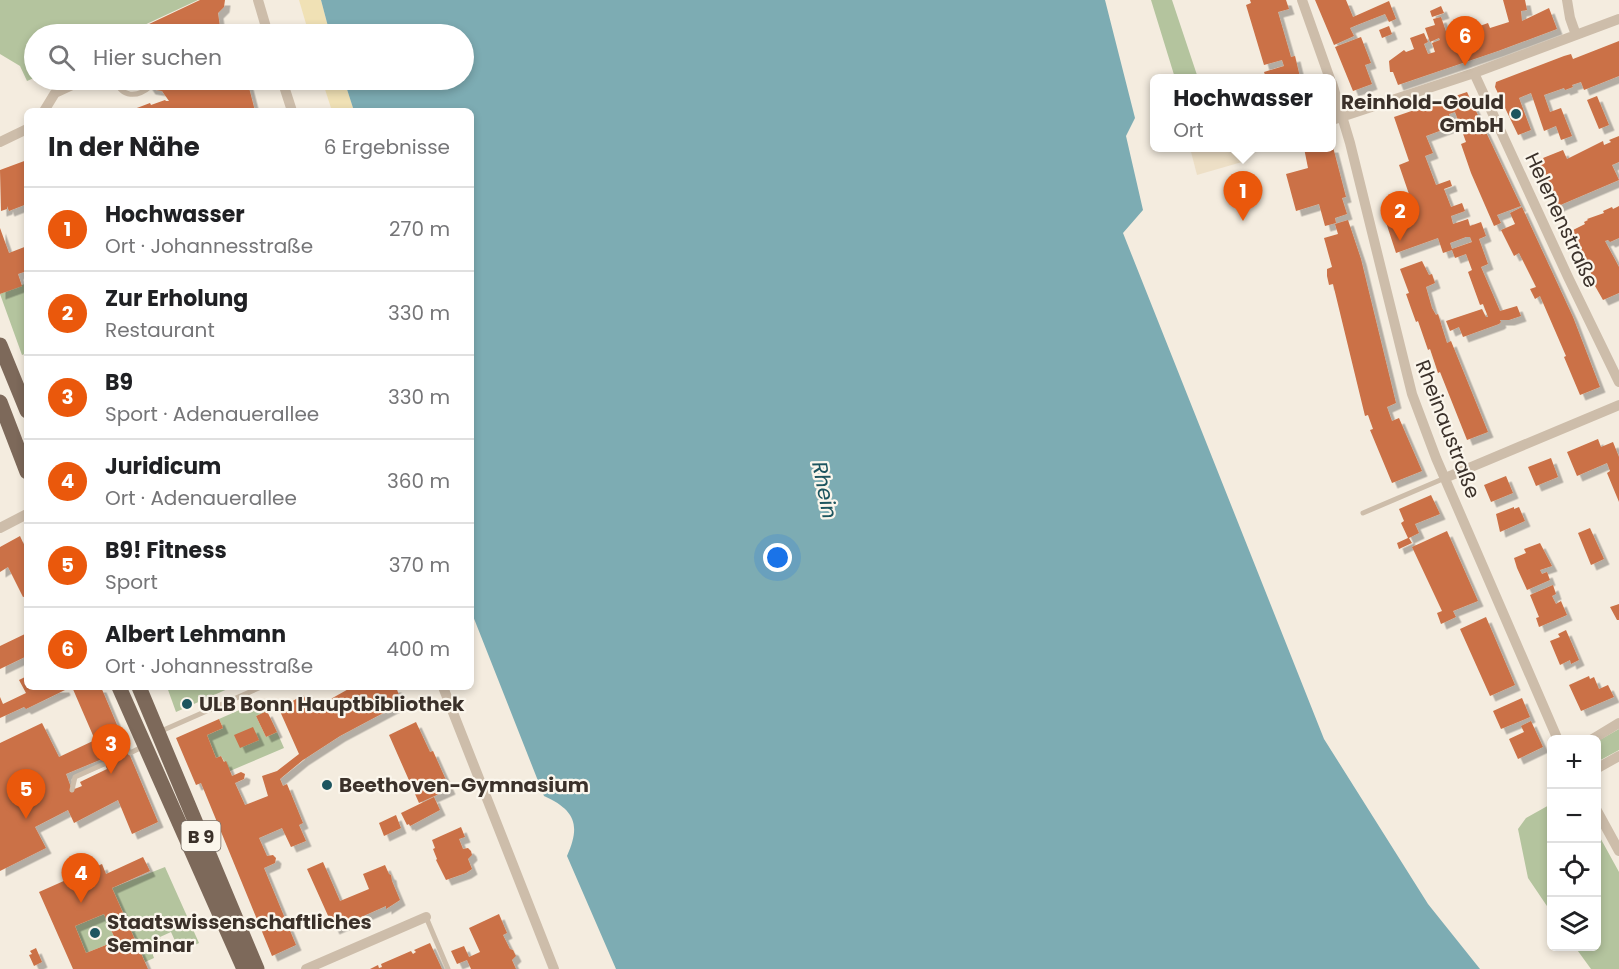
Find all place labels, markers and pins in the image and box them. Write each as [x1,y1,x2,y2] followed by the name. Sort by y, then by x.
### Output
[1446,16,1484,66] pin: 6
[1341,88,1504,139] place label: Reinhold-Gould GmbH
[1509,107,1523,121] marker: Reinhold-Gould GmbH
[1224,172,1262,221] pin: 1
[1380,192,1420,241] pin: 2
[199,690,465,718] place label: ULB Bonn Hauptbibliothek
[180,697,194,711] marker: ULB Bonn Hauptbibliothek
[92,724,130,774] pin: 3
[6,770,46,819] pin: 5
[339,771,589,799] place label: Beethoven-Gymnasium
[320,778,334,792] marker: Beethoven-Gymnasium
[62,854,100,903] pin: 4
[107,908,372,959] place label: Staatswissenschaftliches Seminar
[88,926,102,940] marker: Staatswissenschaftliches Seminar

